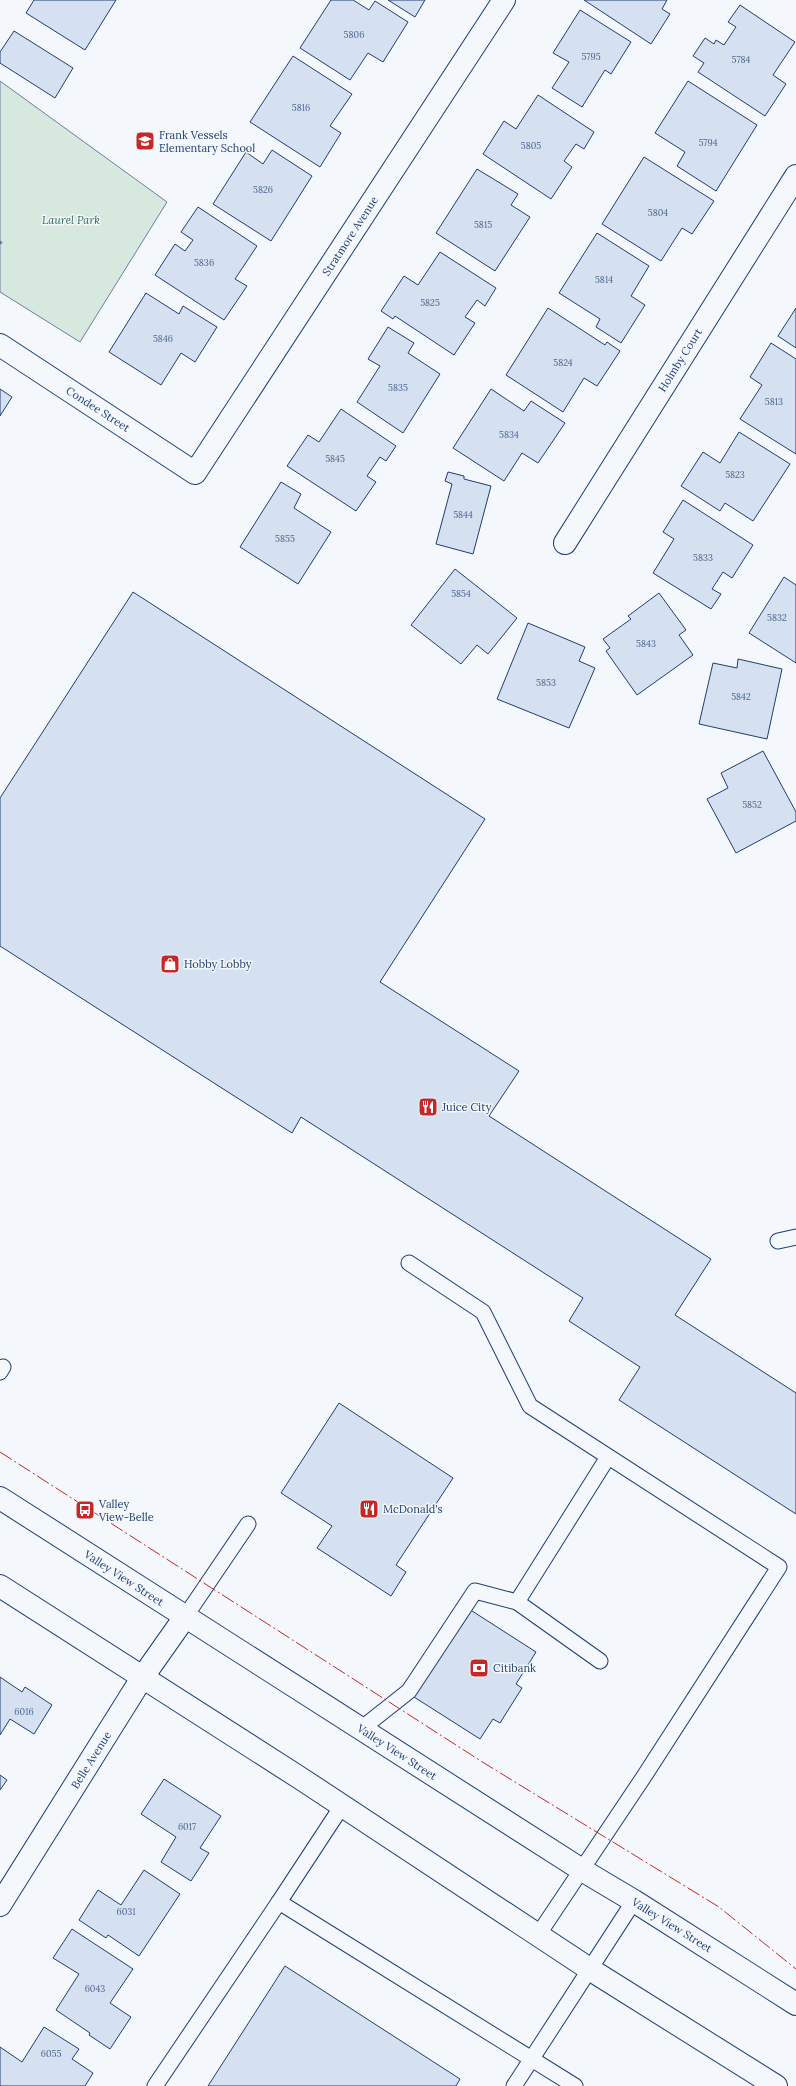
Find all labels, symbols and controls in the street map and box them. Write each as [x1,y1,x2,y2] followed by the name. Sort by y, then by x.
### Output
[344,29,364,40] house number: 5806
[581,51,601,62] house number: 5795
[732,54,751,65] house number: 5784
[292,102,310,113] house number: 5816
[159,128,255,155] place label: Frank Vessels Elementary School
[134,130,156,152] school or university icon: Frank Vessels Elementary School
[698,137,718,148] house number: 5794
[521,140,541,151] house number: 5805
[253,184,273,195] house number: 5826
[319,194,381,278] street label: Stratmore Avenue
[648,207,668,218] house number: 5804
[42,213,100,227] park label: Laurel Park
[474,219,492,230] house number: 5815
[194,257,214,268] house number: 5836
[595,274,613,285] house number: 5814
[420,297,440,308] house number: 5825
[655,325,706,394] street label: Holmby Court
[153,333,173,344] house number: 5846
[553,357,573,368] house number: 5824
[388,382,408,393] house number: 5835
[63,383,133,435] street label: Condee Street
[765,396,783,407] house number: 5813
[499,429,519,440] house number: 5834
[325,453,345,464] house number: 5845
[725,469,745,480] house number: 5823
[453,509,473,520] house number: 5844
[275,533,295,544] house number: 5855
[693,552,713,563] house number: 5833
[451,588,471,599] house number: 5854
[767,612,787,623] house number: 5832
[636,638,656,649] house number: 5843
[536,677,556,688] house number: 5853
[731,691,751,702] house number: 5842
[742,799,762,810] house number: 5852
[159,953,181,975] shop icon: Hobby Lobby
[184,957,252,971] place label: Hobby Lobby
[417,1096,439,1118] restaurant icon: Juice City
[441,1100,492,1114] place label: Juice City
[98,1497,154,1524] place label: Valley View-Belle
[358,1498,380,1520] restaurant icon: McDonald's
[74,1499,96,1521] bus stop icon: Valley View-Belle
[383,1502,443,1516] place label: McDonald's
[81,1547,167,1609] street label: Valley View Street
[468,1657,490,1679] bank icon: Citibank
[493,1661,536,1675] place label: Citibank
[14,1706,34,1717] house number: 6016
[354,1721,440,1783] street label: Valley View Street
[68,1729,114,1791] street label: Belle Avenue
[178,1821,196,1832] house number: 6017
[628,1894,715,1956] street label: Valley View Street
[116,1906,136,1917] house number: 6031
[85,1983,105,1994] house number: 6043
[41,2048,61,2059] house number: 6055

